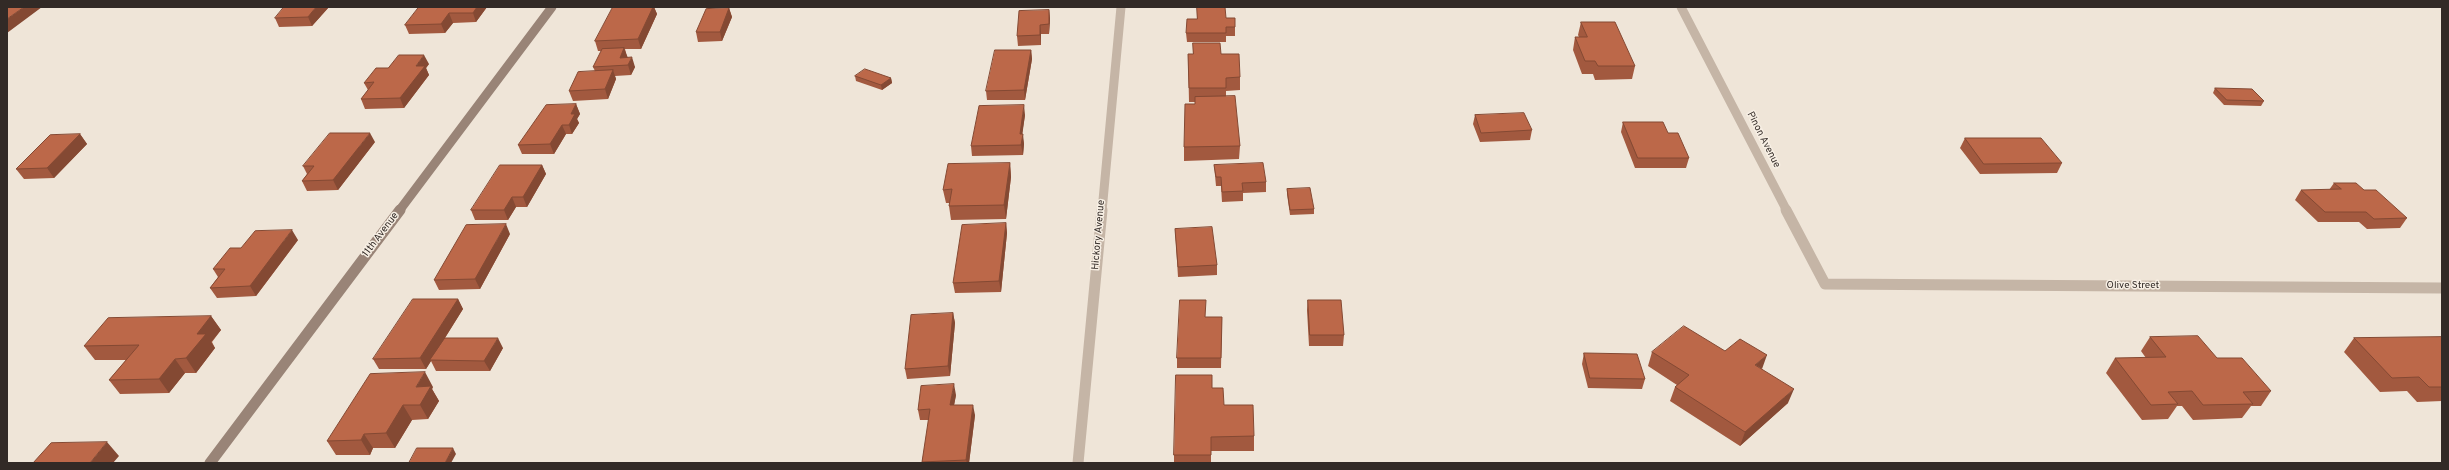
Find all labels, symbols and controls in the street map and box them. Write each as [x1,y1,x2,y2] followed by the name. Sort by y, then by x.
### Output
[1744,110,1782,170] street label: Pinon Avenue
[1090,200,1108,270] street label: Hickory Avenue
[360,210,402,260] street label: 11th Avenue
[2107,280,2159,292] street label: Olive Street

